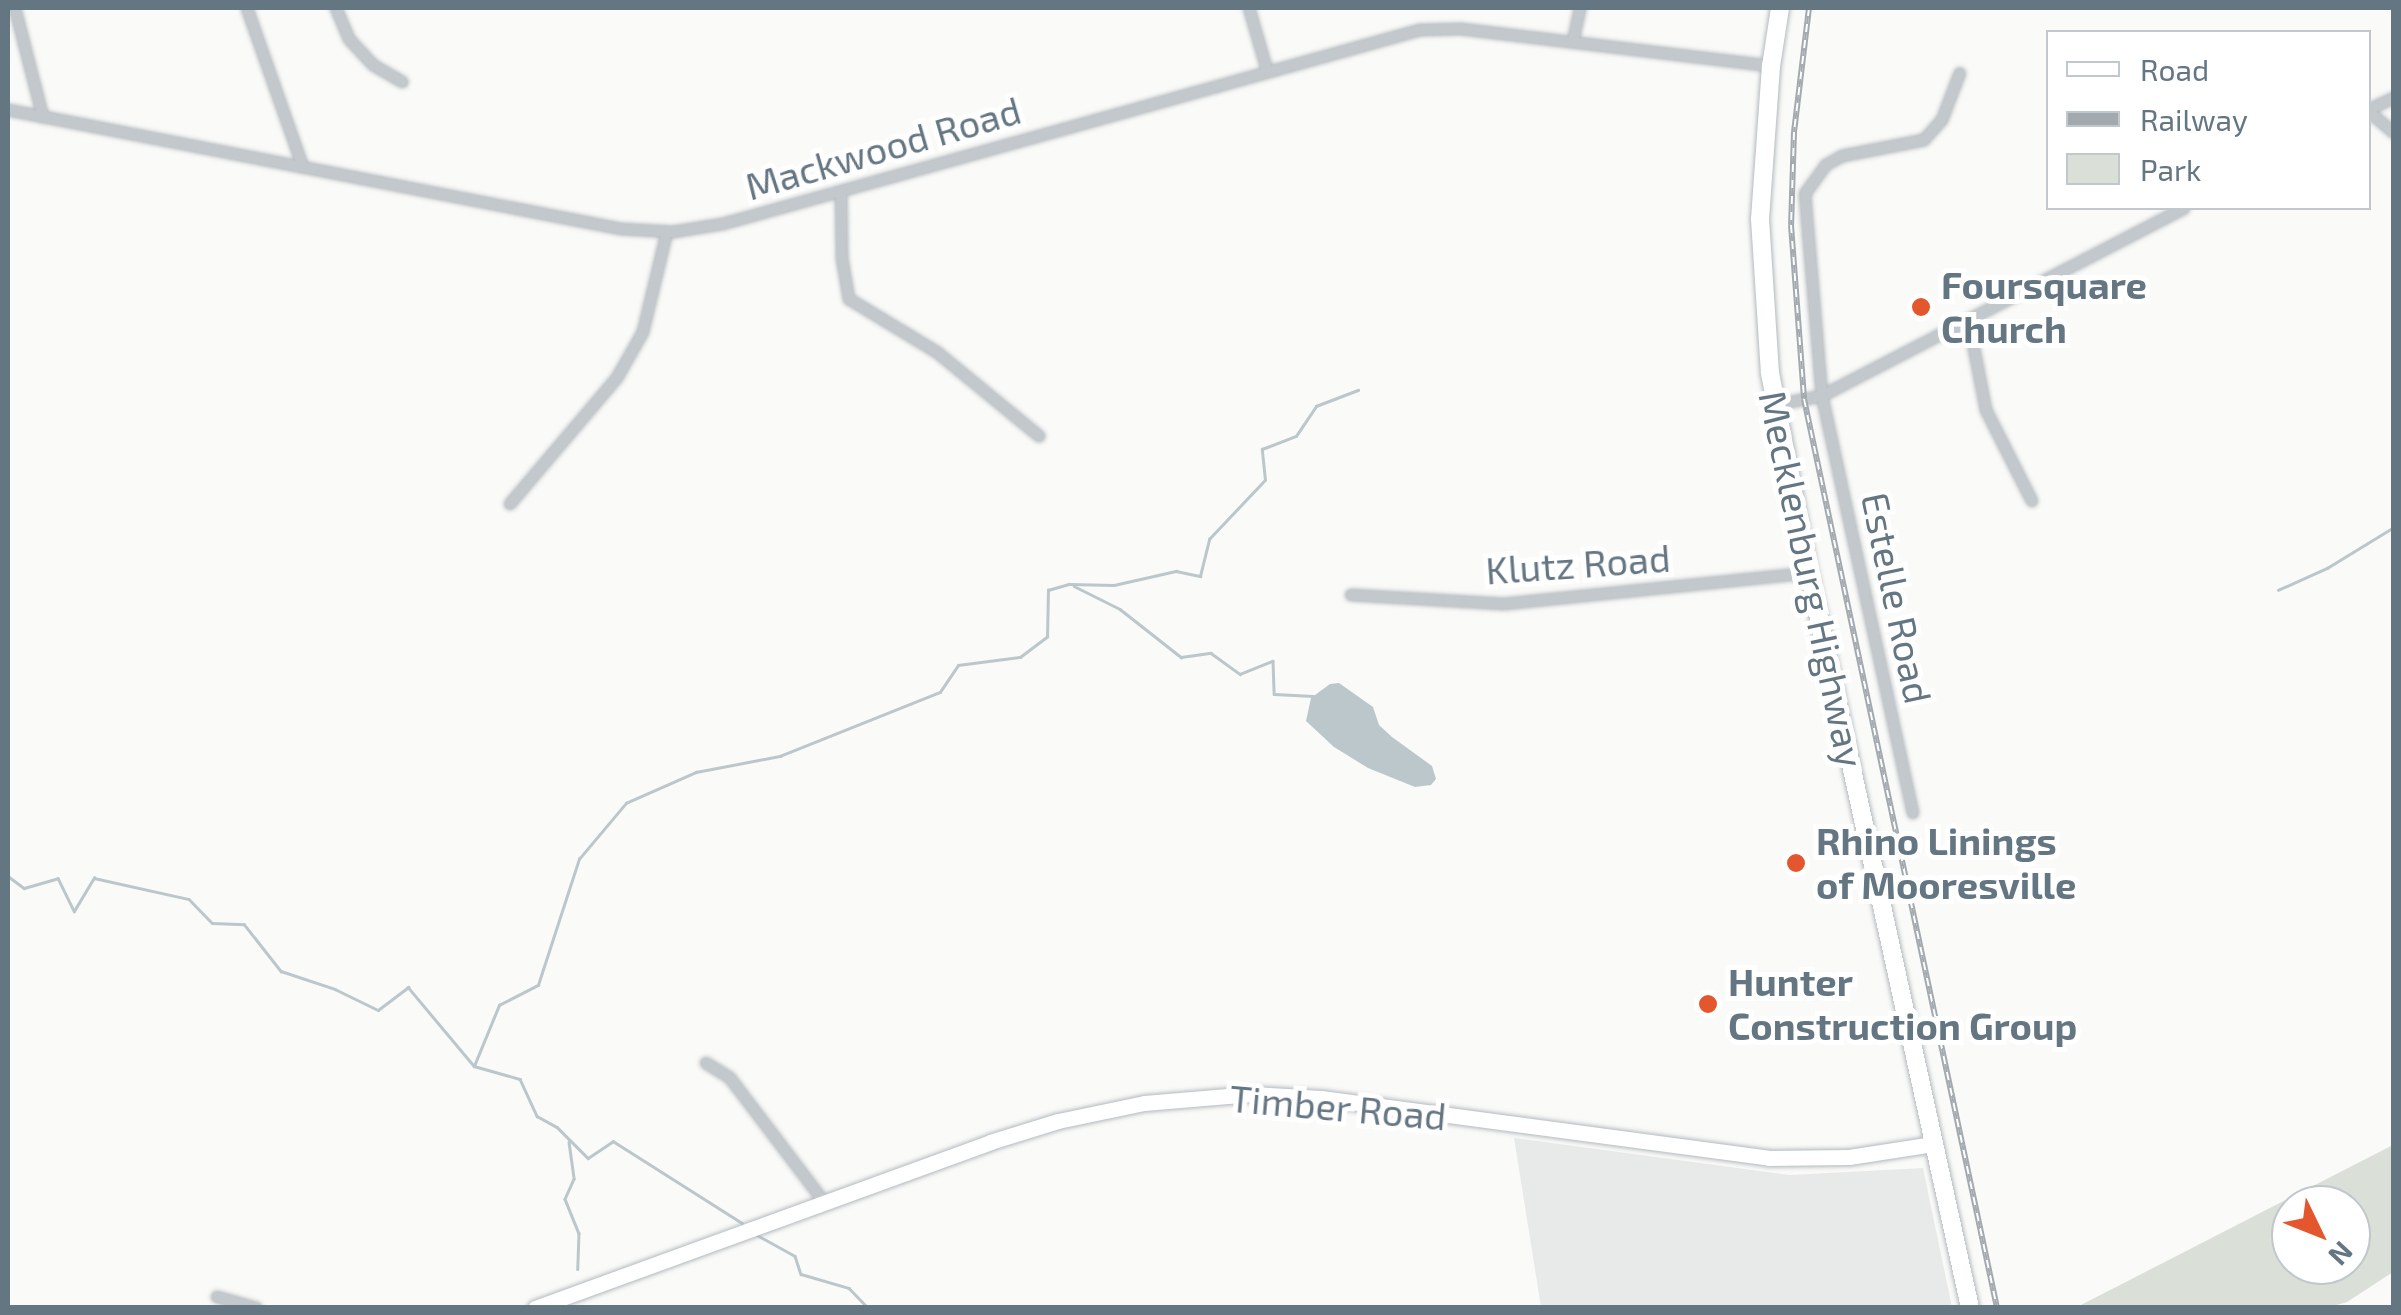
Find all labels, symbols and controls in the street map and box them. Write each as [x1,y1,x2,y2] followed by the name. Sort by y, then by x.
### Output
[2046,30,2371,210] legend
[2140,51,2209,87] text: Road
[740,87,1026,209] street label: Mackwood Road
[2140,101,2248,137] text: Railway
[2140,151,2201,187] text: Park
[1941,262,2147,352] place label: Foursquare Church
[1910,296,1932,318] marker: Foursquare Church
[1750,387,1874,771] street label: Mecklenburg Highway
[1852,488,1942,708] street label: Estelle Road
[1484,535,1672,593] street label: Klutz Road
[1816,818,2077,908] place label: Rhino Linings of Mooresville
[1785,852,1807,874] marker: Rhino Linings of Mooresville
[1728,959,2077,1048] place label: Hunter Construction Group
[1697,993,1719,1015] marker: Hunter Construction Group
[1227,1075,1449,1139] street label: Timber Road
[2271,1185,2371,1285] north arrow
[2322,1235,2361,1273] text: N

